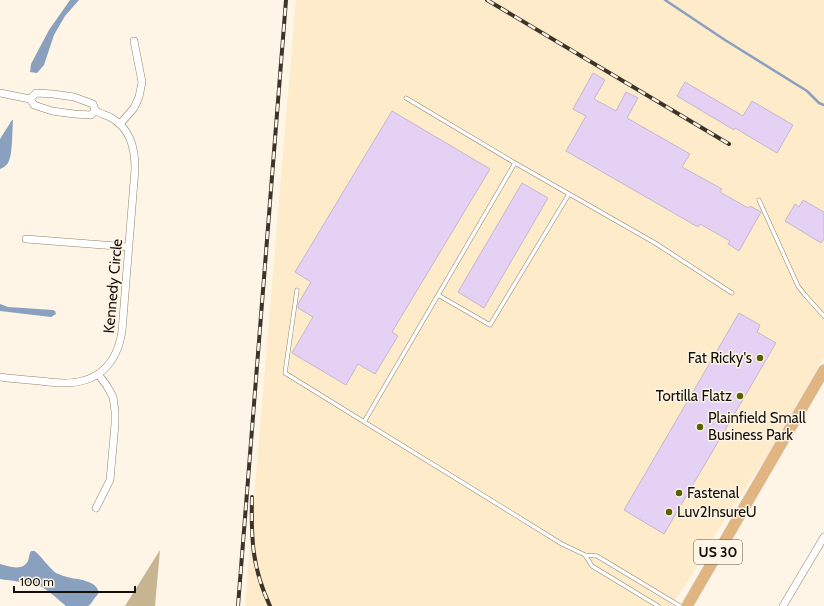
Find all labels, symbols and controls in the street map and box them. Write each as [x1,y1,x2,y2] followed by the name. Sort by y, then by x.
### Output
[100,238,126,334] street label: Kennedy Circle
[688,349,752,367] place label: Fat Ricky's
[755,353,765,363] marker: Fat Ricky's
[656,387,732,405] place label: Tortilla Flatz
[735,391,745,401] marker: Tortilla Flatz
[708,409,806,444] place label: Plainfield Small Business Park
[695,422,705,432] marker: Plainfield Small Business Park
[687,484,740,502] place label: Fastenal
[674,488,684,498] marker: Fastenal
[677,503,757,521] place label: Luv2InsureU
[664,507,674,517] marker: Luv2InsureU
[694,540,742,564] road number: US 30
[14,568,135,594] scale bar
[20,574,54,589] text: 100 m

